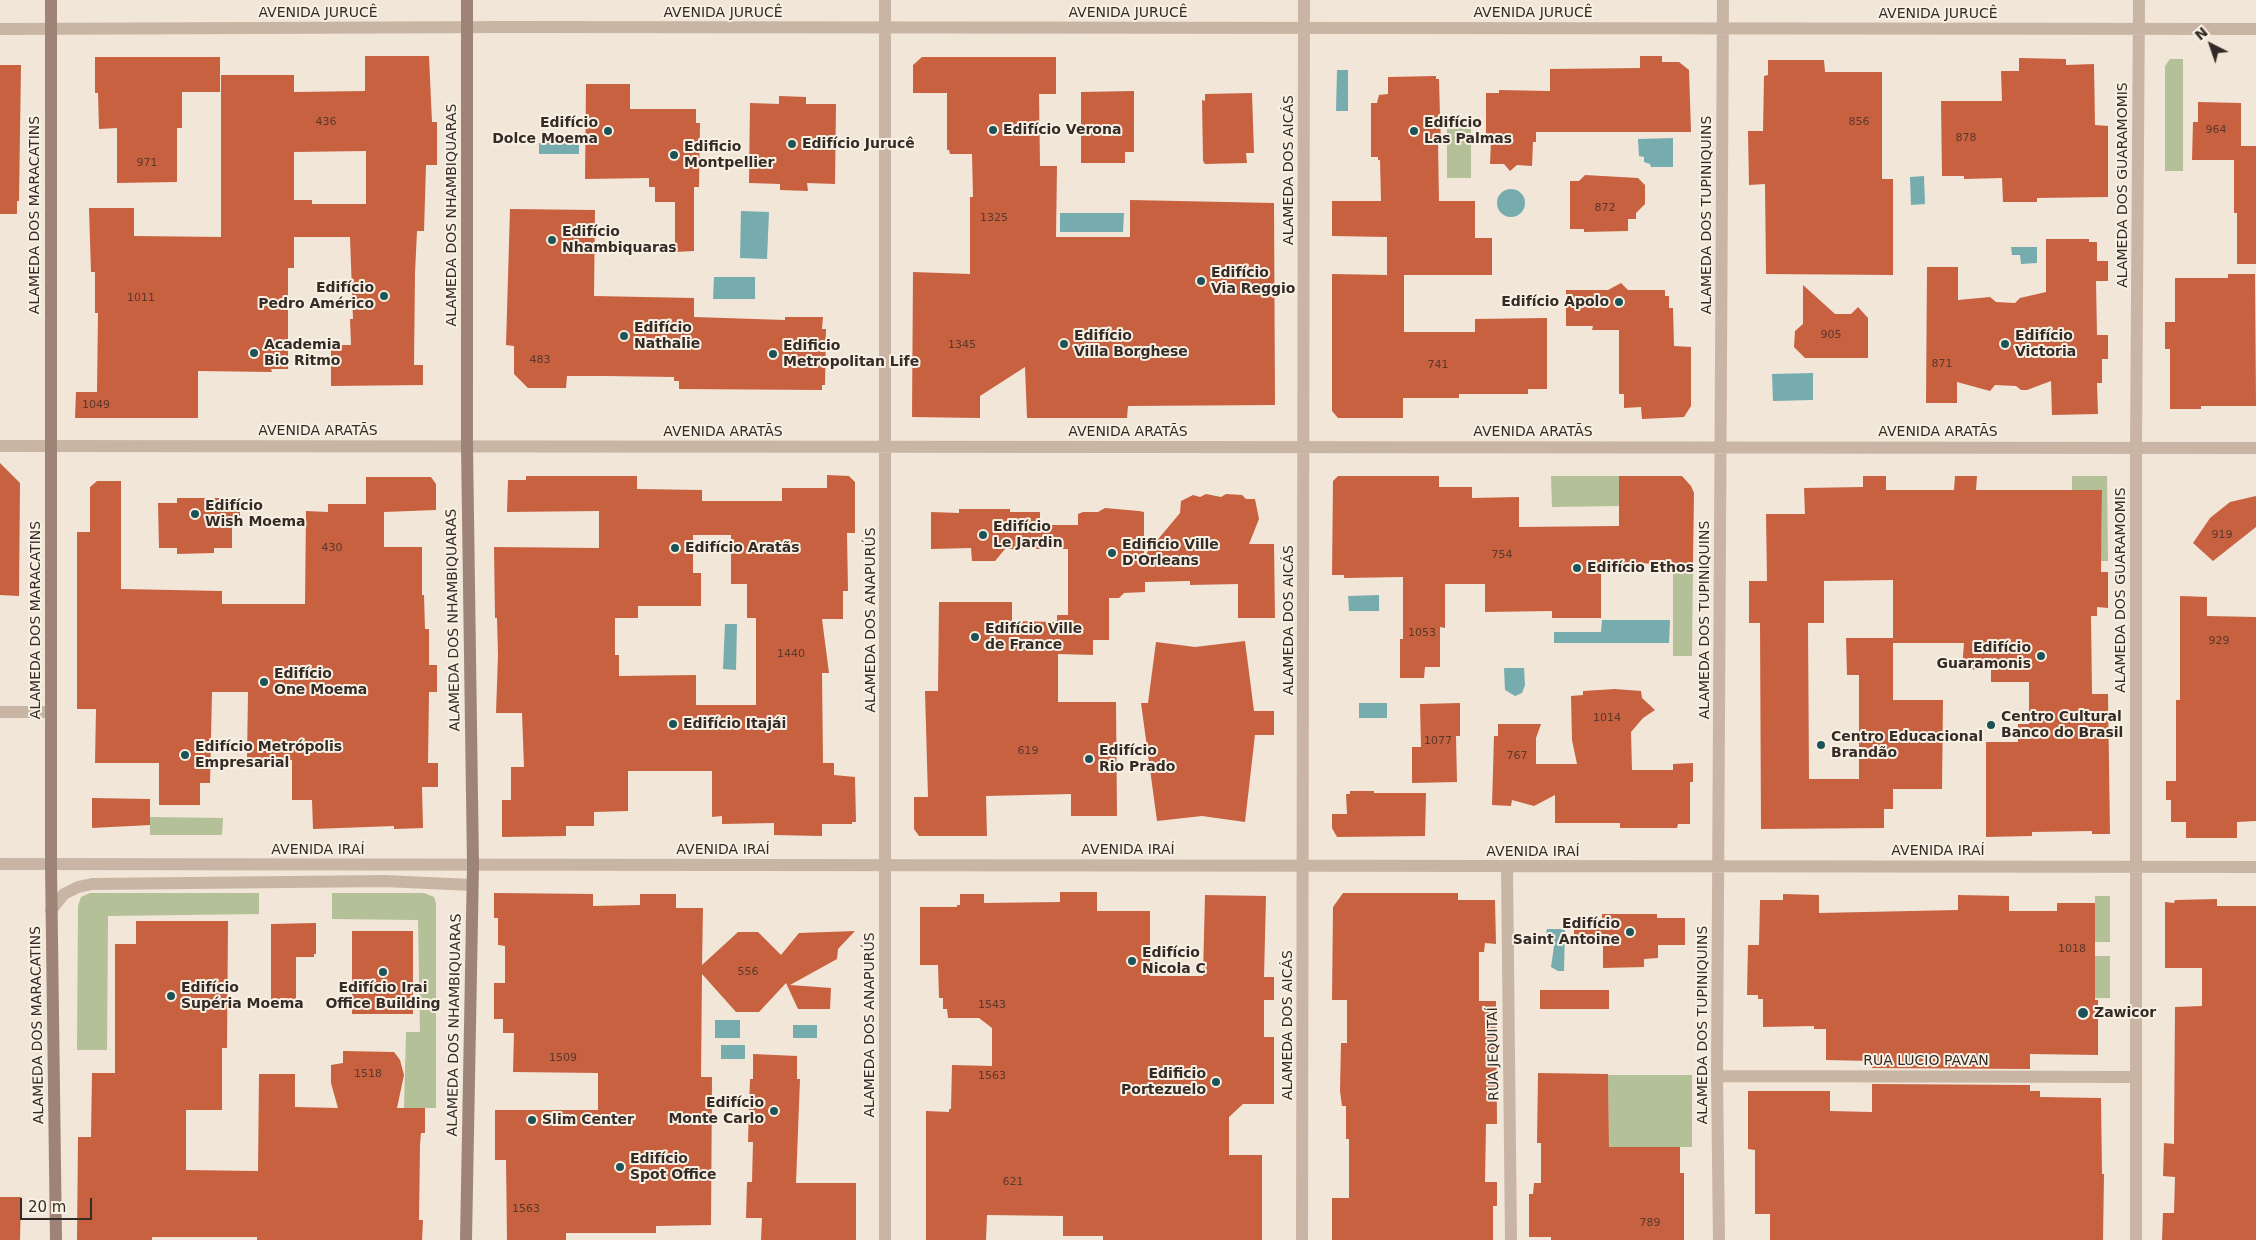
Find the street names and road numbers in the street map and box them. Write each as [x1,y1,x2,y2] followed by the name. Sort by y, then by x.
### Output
[258,5,378,21] street label: AVENIDA JURUCÊ
[663,5,783,21] street label: AVENIDA JURUCÊ
[1068,5,1188,21] street label: AVENIDA JURUCÊ
[1473,5,1593,21] street label: AVENIDA JURUCÊ
[1878,6,1998,22] street label: AVENIDA JURUCÊ
[2115,82,2131,288] street label: ALAMEDA DOS GUARAMOMIS
[1281,95,1297,245] street label: ALAMEDA DOS AICÁS
[444,104,460,326] street label: ALAMEDA DOS NHAMBIQUARAS
[27,116,43,314] street label: ALAMEDA DOS MARACATINS
[1699,116,1715,314] street label: ALAMEDA DOS TUPINIQUINS
[258,423,378,439] street label: AVENIDA ARATÃS
[663,424,783,440] street label: AVENIDA ARATÃS
[1068,424,1188,440] street label: AVENIDA ARATÃS
[1473,424,1593,440] street label: AVENIDA ARATÃS
[1878,424,1998,440] street label: AVENIDA ARATÃS
[2113,487,2129,693] street label: ALAMEDA DOS GUARAMOMIS
[444,508,464,732] street label: ALAMEDA DOS NHAMBIQUARAS
[28,521,44,719] street label: ALAMEDA DOS MARACATINS
[1697,521,1713,719] street label: ALAMEDA DOS TUPINIQUINS
[863,527,879,713] street label: ALAMEDA DOS ANAPURÚS
[1281,545,1297,695] street label: ALAMEDA DOS AICÁS
[271,842,365,858] street label: AVENIDA IRAÍ
[676,842,770,858] street label: AVENIDA IRAÍ
[1081,842,1175,858] street label: AVENIDA IRAÍ
[1891,843,1985,859] street label: AVENIDA IRAÍ
[1486,844,1580,860] street label: AVENIDA IRAÍ
[445,913,465,1137] street label: ALAMEDA DOS NHAMBIQUARAS
[28,926,48,1124] street label: ALAMEDA DOS MARACATINS
[1695,926,1711,1124] street label: ALAMEDA DOS TUPINIQUINS
[862,932,878,1118] street label: ALAMEDA DOS ANAPURÚS
[1280,950,1296,1100] street label: ALAMEDA DOS AICÁS
[1485,1007,1503,1101] street label: RUA JEQUITAÍ
[1863,1053,1989,1069] street label: RUA LUCIO PAVAN

